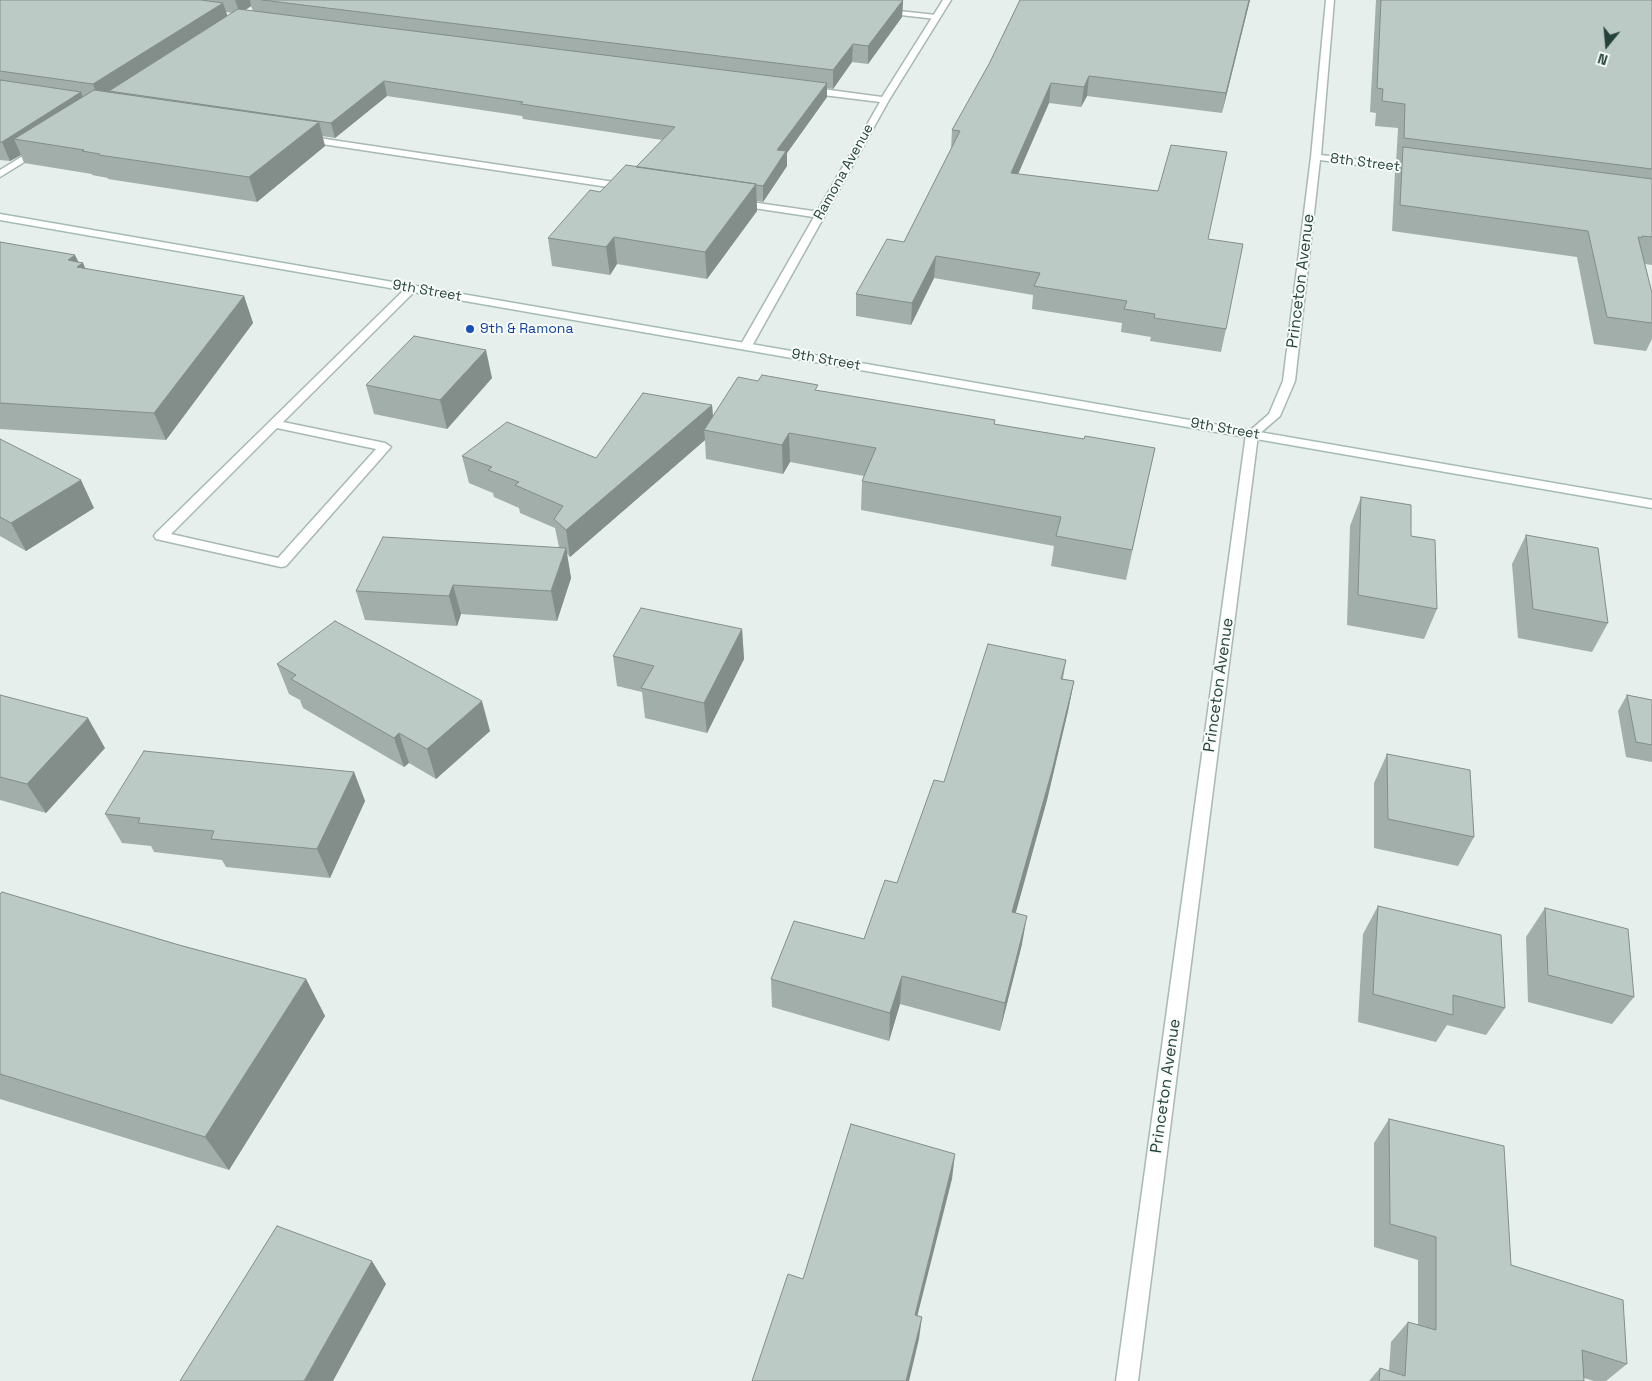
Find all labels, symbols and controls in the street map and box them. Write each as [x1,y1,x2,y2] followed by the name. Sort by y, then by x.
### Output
[1582,20,1632,70] north arrow
[1596,49,1610,69] text: N
[811,121,877,223] street label: Ramona Avenue
[1329,150,1401,176] street label: 8th Street
[1283,213,1319,349] street label: Princeton Avenue
[391,277,463,305] street label: 9th Street
[480,321,573,337] place label: 9th & Ramona
[464,323,476,335] marker: 9th & Ramona
[790,346,862,374] street label: 9th Street
[1189,415,1261,443] street label: 9th Street
[1200,617,1238,753] street label: Princeton Avenue
[1147,1018,1185,1154] street label: Princeton Avenue

